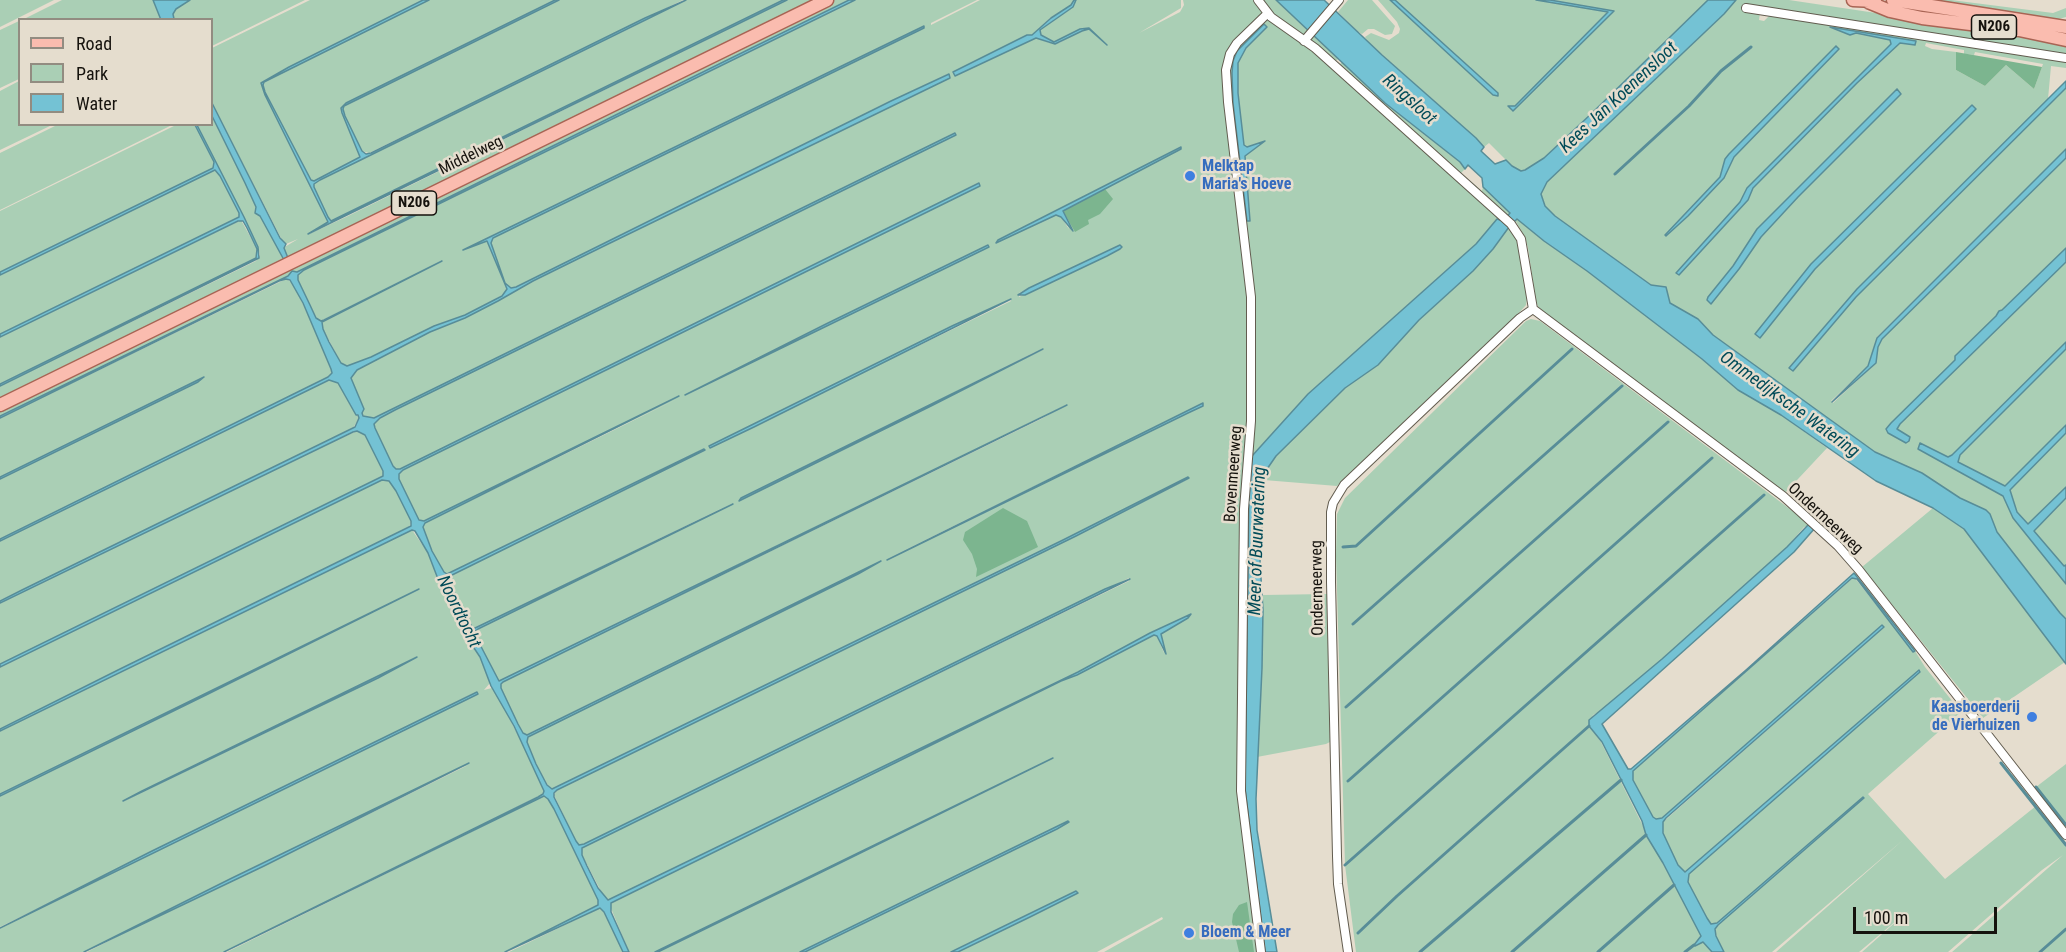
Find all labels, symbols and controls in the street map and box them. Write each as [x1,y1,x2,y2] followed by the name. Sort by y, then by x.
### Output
[1972,15,2016,39] road number: N206
[18,18,213,126] legend
[76,33,112,54] text: Road
[1556,38,1682,158] water label: Kees Jan Koenensloot
[76,63,108,84] text: Park
[1378,70,1440,130] water label: Ringsloot
[76,93,117,114] text: Water
[436,132,506,180] street label: Middelweg
[1202,157,1291,195] place label: Melktap Maria's Hoeve
[1183,169,1197,183] marker: Melktap Maria's Hoeve
[392,191,436,215] road number: N206
[1715,347,1863,463] water label: Ommedijksche Watering
[1221,425,1247,523] street label: Bovenmeerweg
[1245,466,1271,616] water label: Meer of Buurwatering
[1784,479,1866,559] street label: Ondermeerweg
[1308,540,1328,636] street label: Ondermeerweg
[431,572,485,652] water label: Noordtocht
[1931,698,2020,736] place label: Kaasboerderij de Vierhuizen
[2025,710,2039,724] marker: Kaasboerderij de Vierhuizen
[1856,895,2000,933] scale bar
[1864,907,1908,928] text: 100 m
[1201,923,1291,943] place label: Bloem & Meer
[1182,926,1196,940] marker: Bloem & Meer

